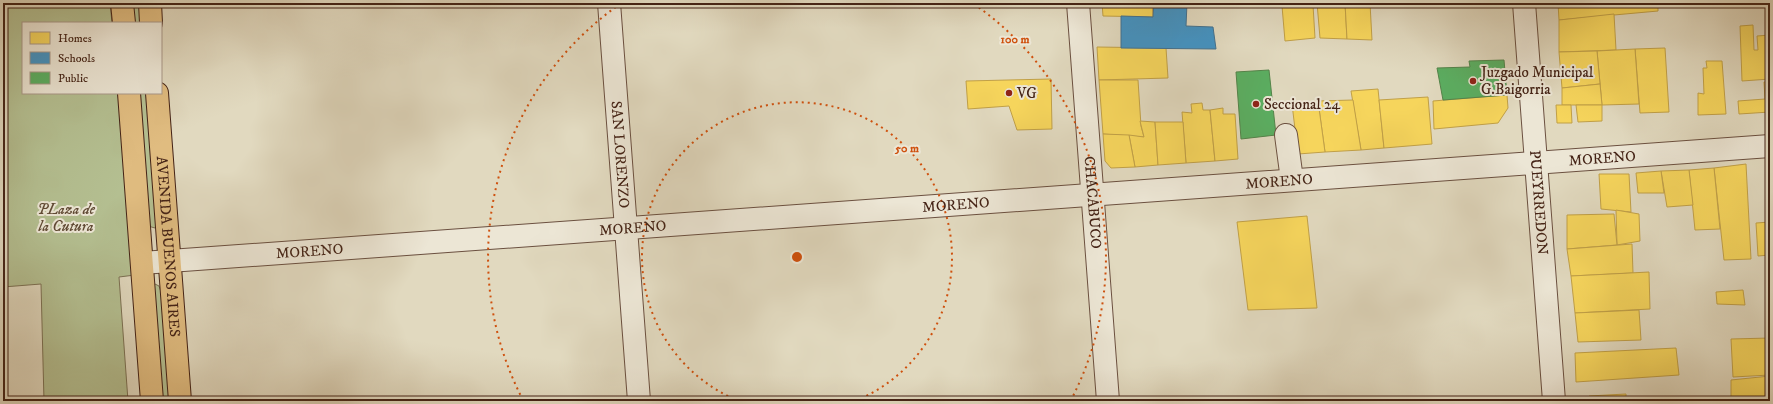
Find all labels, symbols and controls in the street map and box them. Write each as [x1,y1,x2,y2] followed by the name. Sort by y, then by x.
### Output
[22,22,162,94] legend
[58,31,92,46] text: Homes
[1001,32,1029,47] text: 100 m
[58,51,95,66] text: Schools
[1479,63,1594,99] place label: Juzgado Municipal G.Baigorria
[58,71,88,86] text: Public
[1468,76,1478,86] marker: Juzgado Municipal G.Baigorria
[1016,84,1037,103] place label: VG
[1004,88,1014,98] marker: VG
[1264,95,1340,114] place label: Seccional 24
[1251,99,1261,109] marker: Seccional 24
[607,100,634,209] street label: SAN LORENZO
[894,141,919,156] text: 50 m
[1568,146,1637,170] street label: MORENO
[1526,149,1552,256] street label: PUEYRREDON
[152,155,185,338] street label: AVENIDA BUENOS AIRES
[1080,155,1106,250] street label: CHACABUCO
[1245,169,1313,193] street label: MORENO
[922,193,990,216] street label: MORENO
[37,200,96,236] park label: PLaza de la Cutura
[598,216,667,240] street label: MORENO
[275,239,344,263] street label: MORENO
[790,250,804,264] centre of rings

